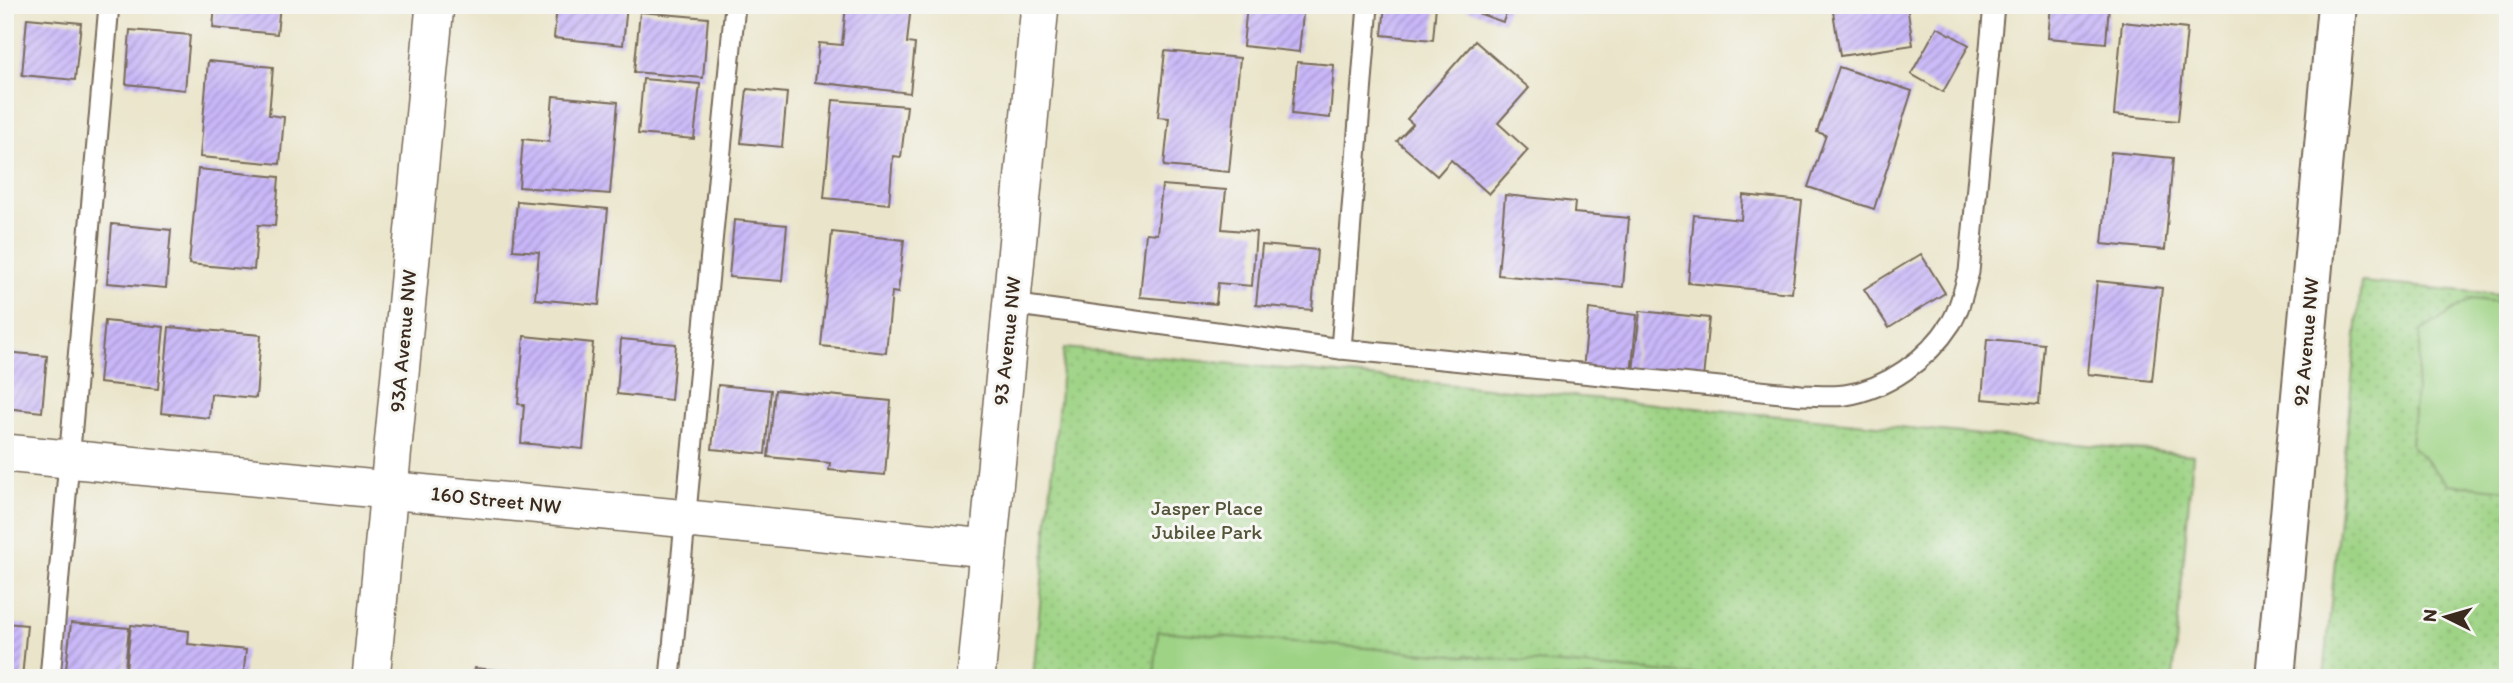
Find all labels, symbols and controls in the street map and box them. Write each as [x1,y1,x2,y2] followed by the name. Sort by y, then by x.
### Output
[384,268,421,413] street label: 93A Avenue NW
[987,275,1026,407] street label: 93 Avenue NW
[2287,276,2324,407] street label: 92 Avenue NW
[430,480,562,519] street label: 160 Street NW
[1151,495,1263,544] park label: Jasper Place Jubilee Park
[2412,582,2482,652] north arrow
[2418,608,2442,623] text: N

